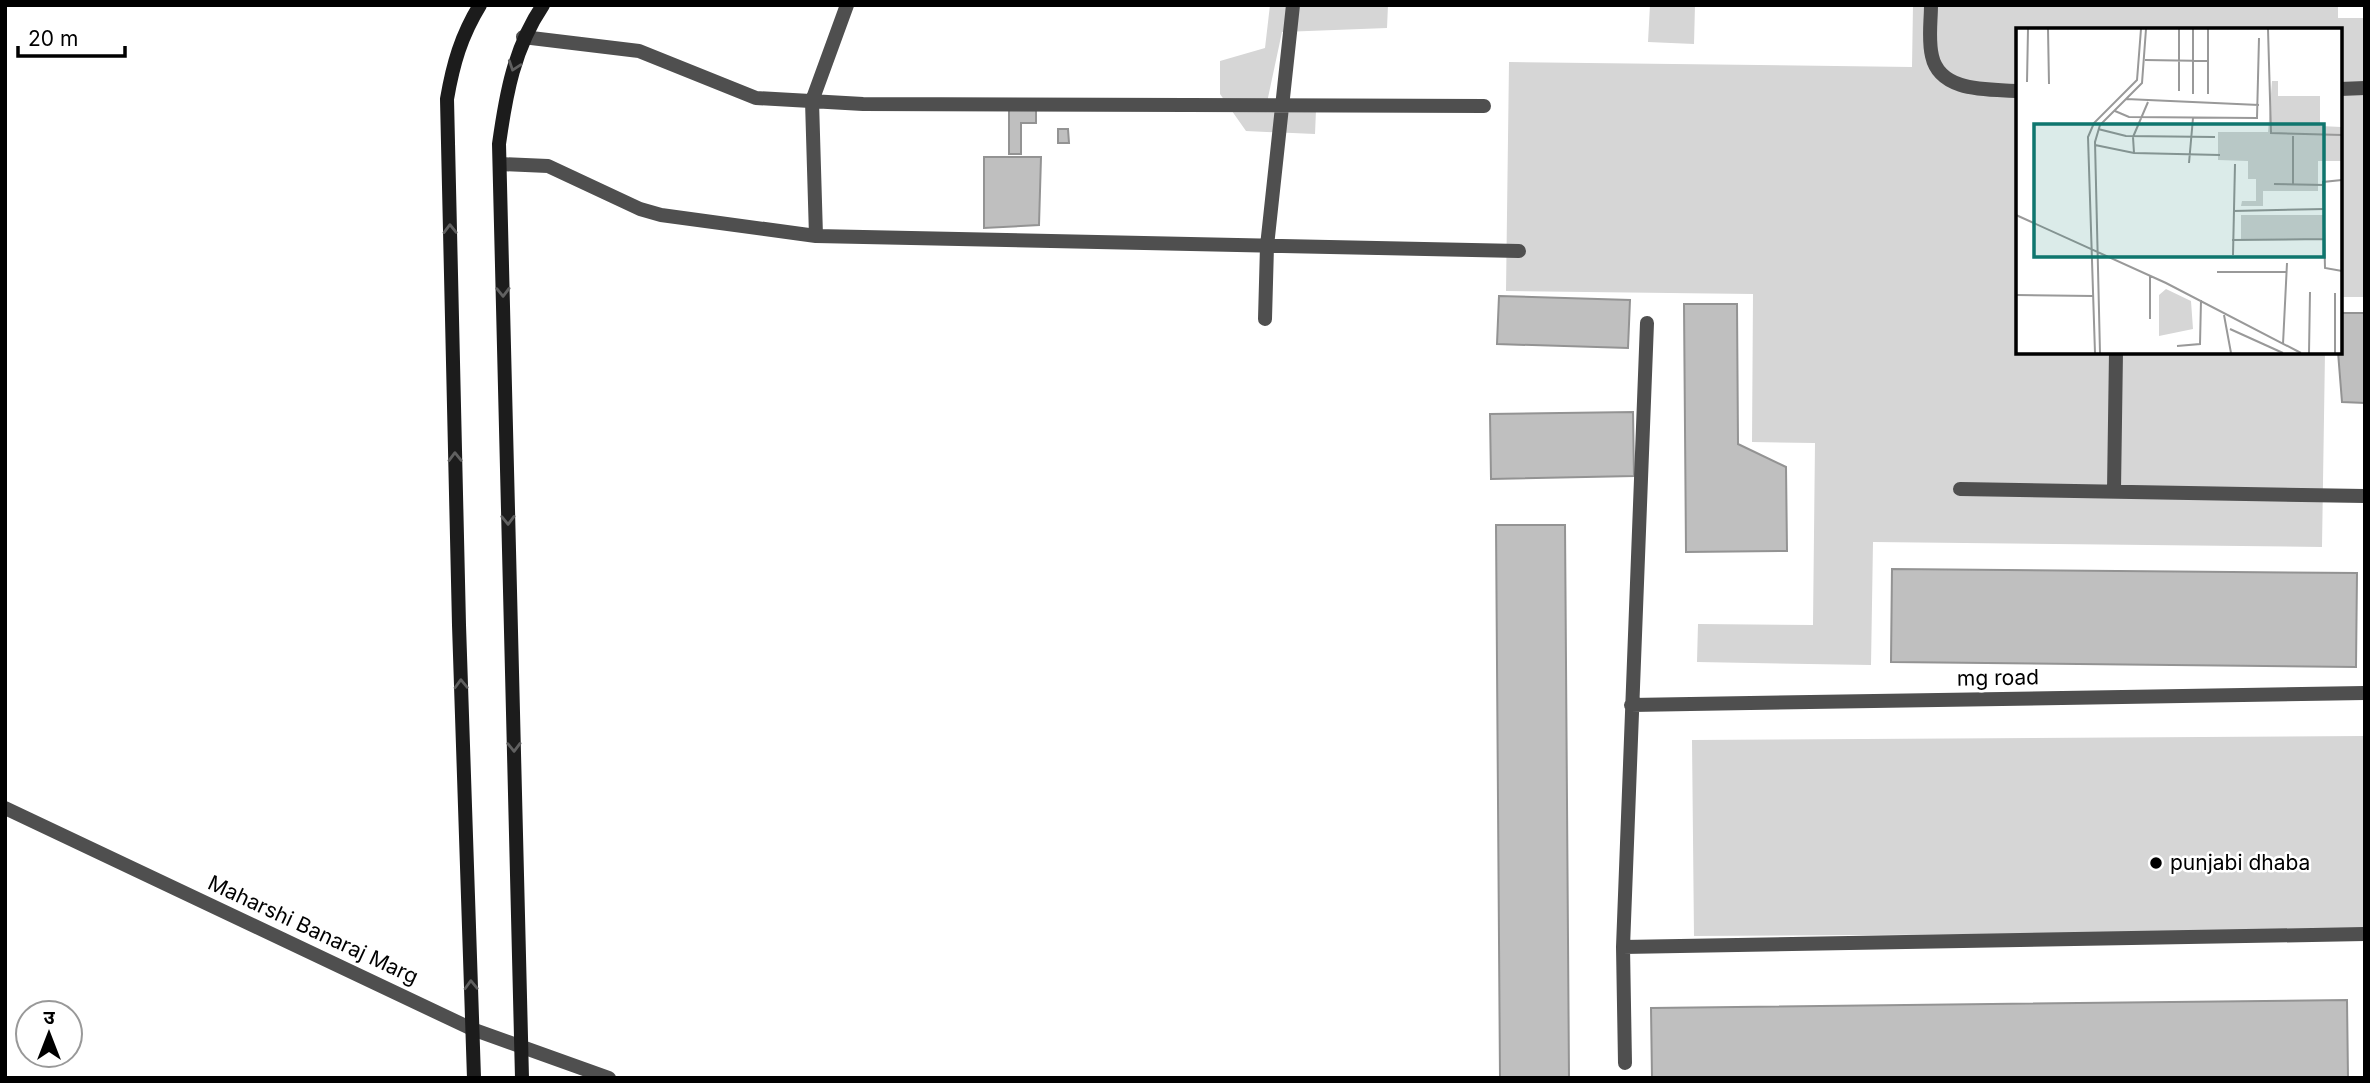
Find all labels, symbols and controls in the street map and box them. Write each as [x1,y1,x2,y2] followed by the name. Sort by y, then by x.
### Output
[18,14,124,58] scale bar
[28,26,78,51] text: 20 m
[2016,28,2342,354] inset map
[508,60,522,72] one-way arrow
[442,224,458,234] one-way arrow
[495,287,510,298] one-way arrow
[447,451,463,462] one-way arrow
[501,514,516,525] one-way arrow
[1957,664,2039,691] street label: mg road
[453,678,468,689] one-way arrow
[506,742,522,753] one-way arrow
[2170,850,2310,875] place label: punjabi dhaba
[2148,855,2164,871] marker: punjabi dhaba
[204,870,422,989] street label: Maharshi Banaraj Marg
[463,979,479,990] one-way arrow
[14,999,84,1069] north arrow
[43,1006,55,1029] text: उ

